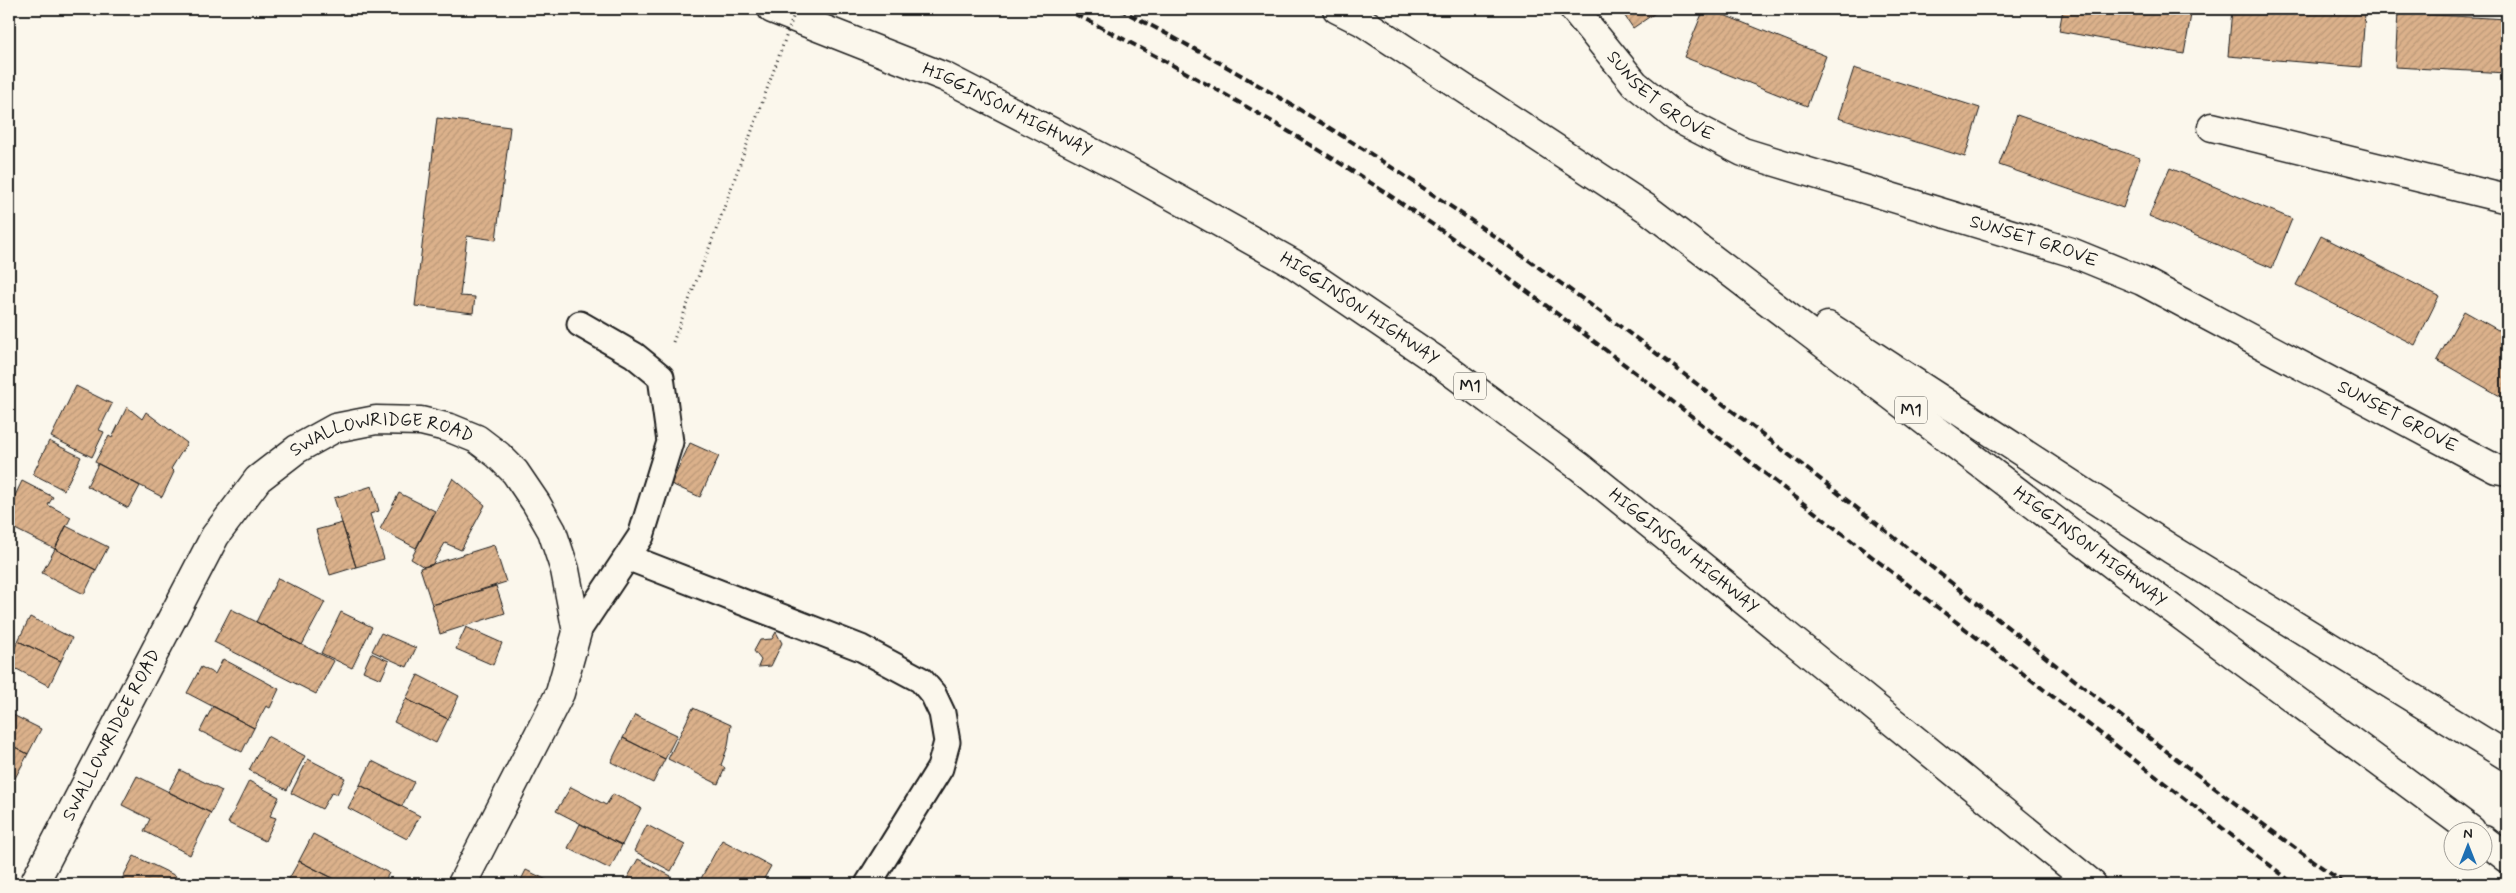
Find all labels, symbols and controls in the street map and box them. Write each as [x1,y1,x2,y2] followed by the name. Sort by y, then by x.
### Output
[1601,46,1718,147] street label: SUNSET GROVE
[919,57,1096,162] street label: HIGGINSON HIGHWAY
[1967,210,2101,274] street label: SUNSET GROVE
[1276,247,1444,371] street label: HIGGINSON HIGHWAY
[1454,372,1486,400] road number: M1
[2333,375,2462,459] street label: SUNSET GROVE
[1895,396,1927,424] road number: M1
[285,408,477,462] street label: SWALLOWRIDGE ROAD
[2008,481,2172,613] street label: HIGGINSON HIGHWAY
[1603,483,1763,620] street label: HIGGINSON HIGHWAY
[57,645,166,825] street label: SWALLOWRIDGE ROAD
[2444,820,2494,870] north arrow
[2463,825,2473,843] text: N

